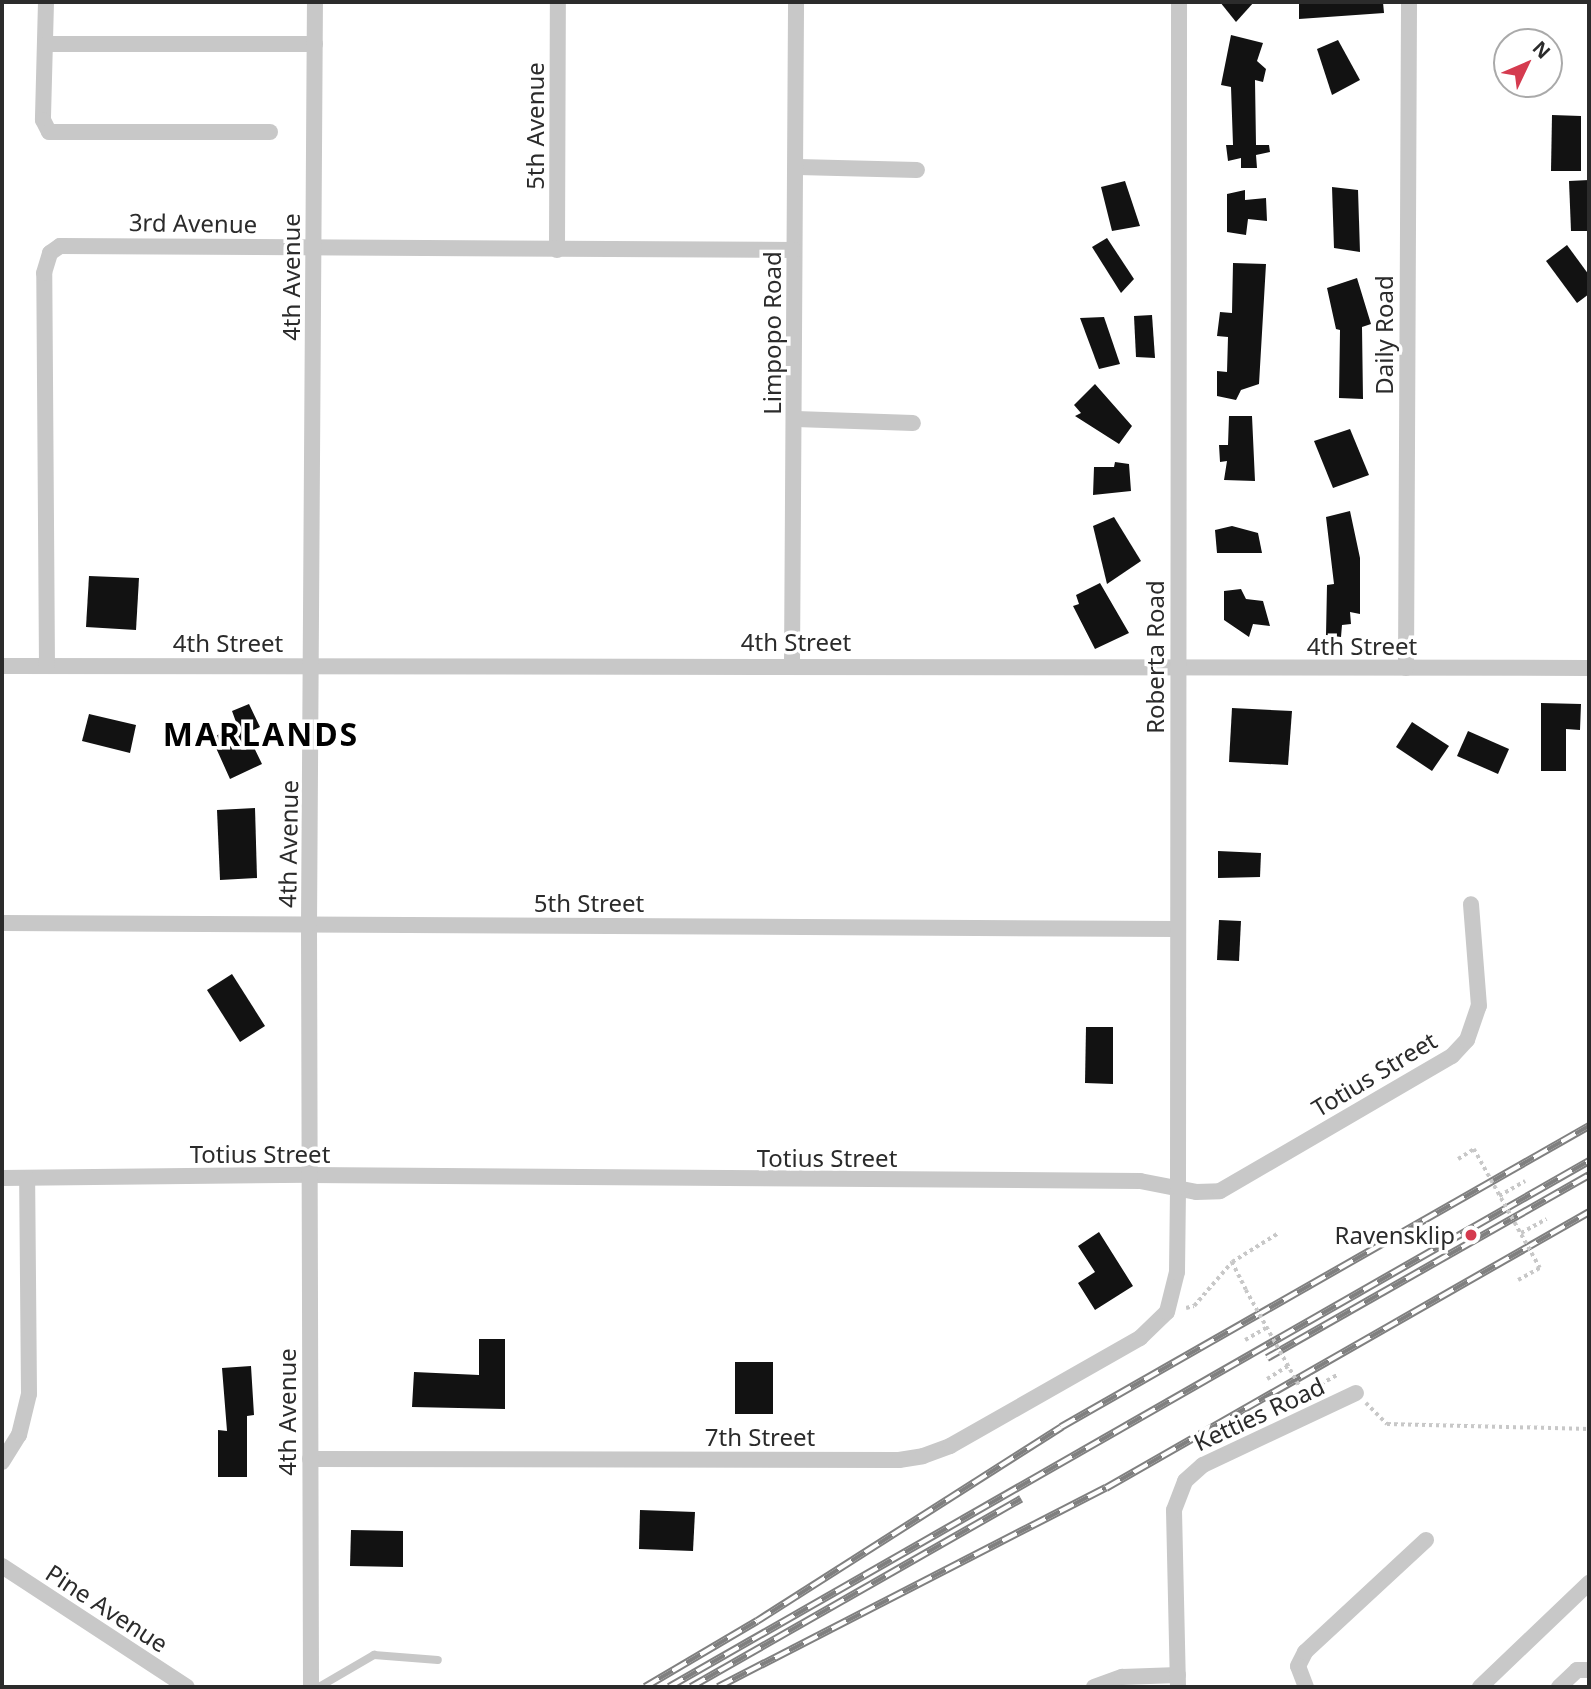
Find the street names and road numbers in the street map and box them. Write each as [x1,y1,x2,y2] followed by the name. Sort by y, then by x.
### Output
[521,62,549,190] street label: 5th Avenue
[129,207,257,239] street label: 3rd Avenue
[277,213,305,341] street label: 4th Avenue
[758,251,786,415] street label: Limpopo Road
[1370,275,1398,395] street label: Daily Road
[1141,580,1169,734] street label: Roberta Road
[741,628,851,656] street label: 4th Street
[173,629,283,657] street label: 4th Street
[1307,632,1417,660] street label: 4th Street
[272,780,304,908] street label: 4th Avenue
[534,889,644,917] street label: 5th Street
[1306,1025,1442,1123] street label: Totius Street
[190,1140,330,1168] street label: Totius Street
[757,1144,897,1172] street label: Totius Street
[273,1348,301,1476] street label: 4th Avenue
[1189,1371,1329,1457] street label: Ketties Road
[705,1423,815,1451] street label: 7th Street
[41,1558,173,1658] street label: Pine Avenue

